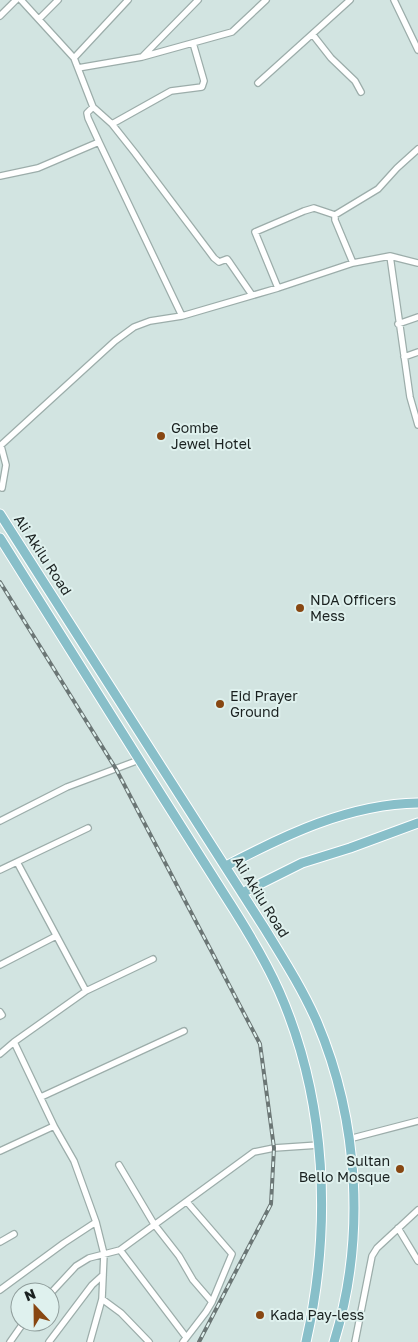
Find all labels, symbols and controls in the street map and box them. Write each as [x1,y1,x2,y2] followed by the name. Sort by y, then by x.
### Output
[171,419,251,452] place label: Gombe Jewel Hotel
[155,430,167,442] marker: Gombe Jewel Hotel
[11,511,76,598] street label: Ali Akilu Road
[310,591,396,624] place label: NDA Officers Mess
[294,602,306,614] marker: NDA Officers Mess
[230,687,298,720] place label: Eid Prayer Ground
[214,698,226,710] marker: Eid Prayer Ground
[230,853,293,941] street label: Ali Akilu Road
[299,1152,390,1185] place label: Sultan Bello Mosque
[394,1163,406,1175] marker: Sultan Bello Mosque
[10,1282,60,1332] north arrow
[22,1285,38,1304] text: N
[270,1306,364,1323] place label: Kada Pay-less
[254,1309,266,1321] marker: Kada Pay-less

